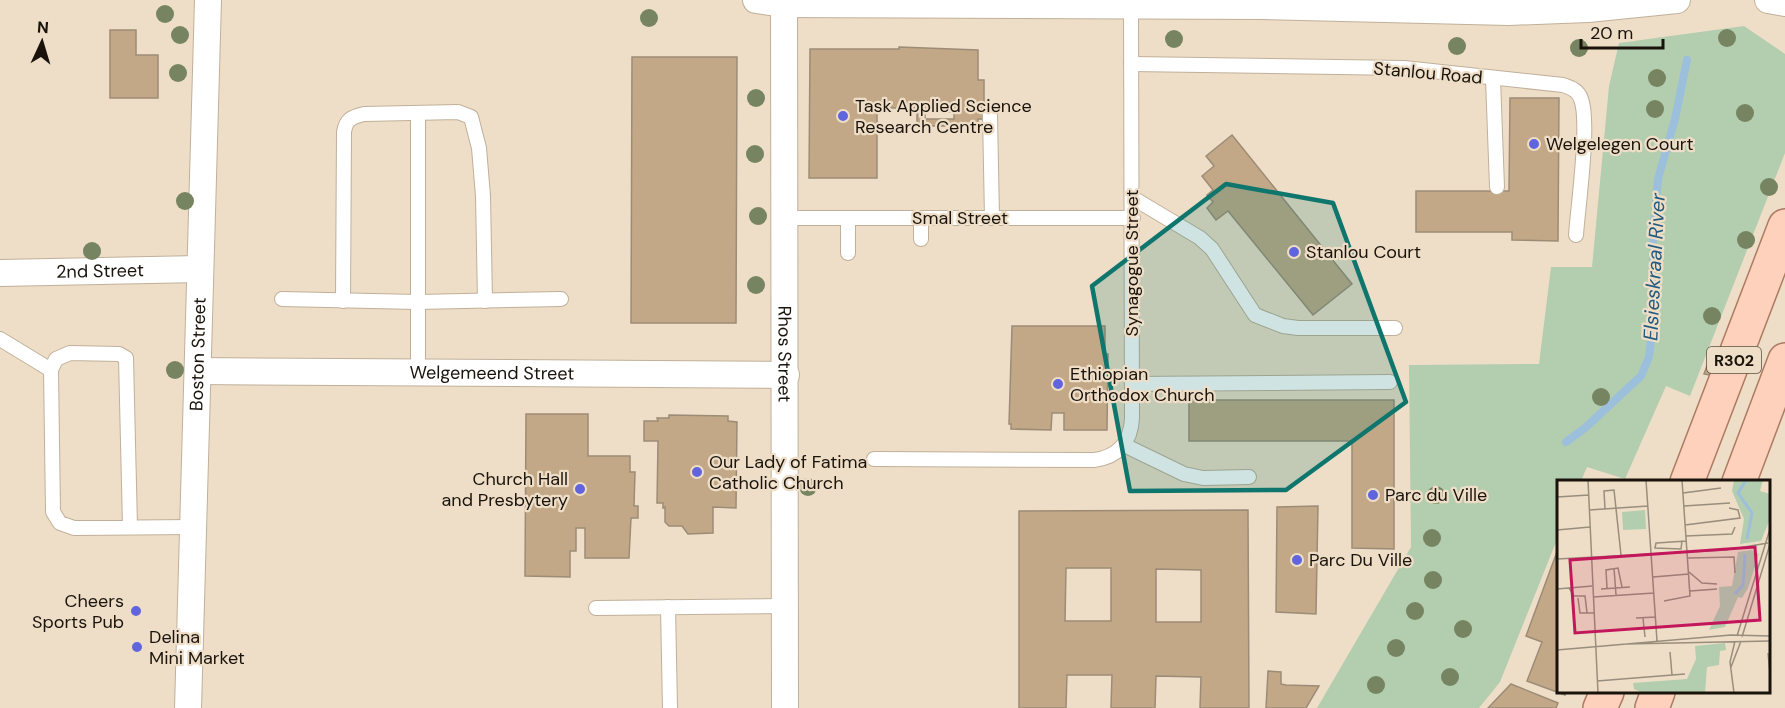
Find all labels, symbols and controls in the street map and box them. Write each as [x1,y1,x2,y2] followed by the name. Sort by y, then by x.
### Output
[12,12,72,72] north arrow
[1581,12,1664,50] scale bar
[36,17,50,38] text: N
[1590,21,1633,45] text: 20 m
[1372,56,1484,90] street label: Stanlou Road
[855,94,1032,139] place label: Task Applied Science Research Centre
[836,109,850,123] marker: Task Applied Science Research Centre
[1546,132,1693,156] place label: Welgelegen Court
[1527,137,1541,151] marker: Welgelegen Court
[1120,190,1144,336] street label: Synagogue Street
[1637,192,1671,341] water label: Elsieskraal River
[912,206,1008,230] street label: Smal Street
[1306,240,1421,264] place label: Stanlou Court
[1287,245,1301,259] marker: Stanlou Court
[56,258,144,284] street label: 2nd Street
[184,297,212,411] street label: Boston Street
[772,306,797,402] street label: Rhos Street
[1707,347,1761,373] road number: R302
[410,360,574,386] street label: Welgemeend Street
[1070,362,1215,407] place label: Ethiopian Orthodox Church
[1051,377,1065,391] marker: Ethiopian Orthodox Church
[709,450,867,495] place label: Our Lady of Fatima Catholic Church
[690,465,704,479] marker: Our Lady of Fatima Catholic Church
[442,467,568,512] place label: Church Hall and Presbytery
[1557,480,1770,693] inset map
[573,482,587,496] marker: Church Hall and Presbytery
[1385,483,1487,507] place label: Parc du Ville
[1366,488,1380,502] marker: Parc du Ville
[1309,548,1412,572] place label: Parc Du Ville
[1290,553,1304,567] marker: Parc Du Ville
[32,589,124,634] place label: Cheers Sports Pub
[129,604,143,618] marker: Cheers Sports Pub
[149,625,245,670] place label: Delina Mini Market
[130,640,144,654] marker: Delina Mini Market

